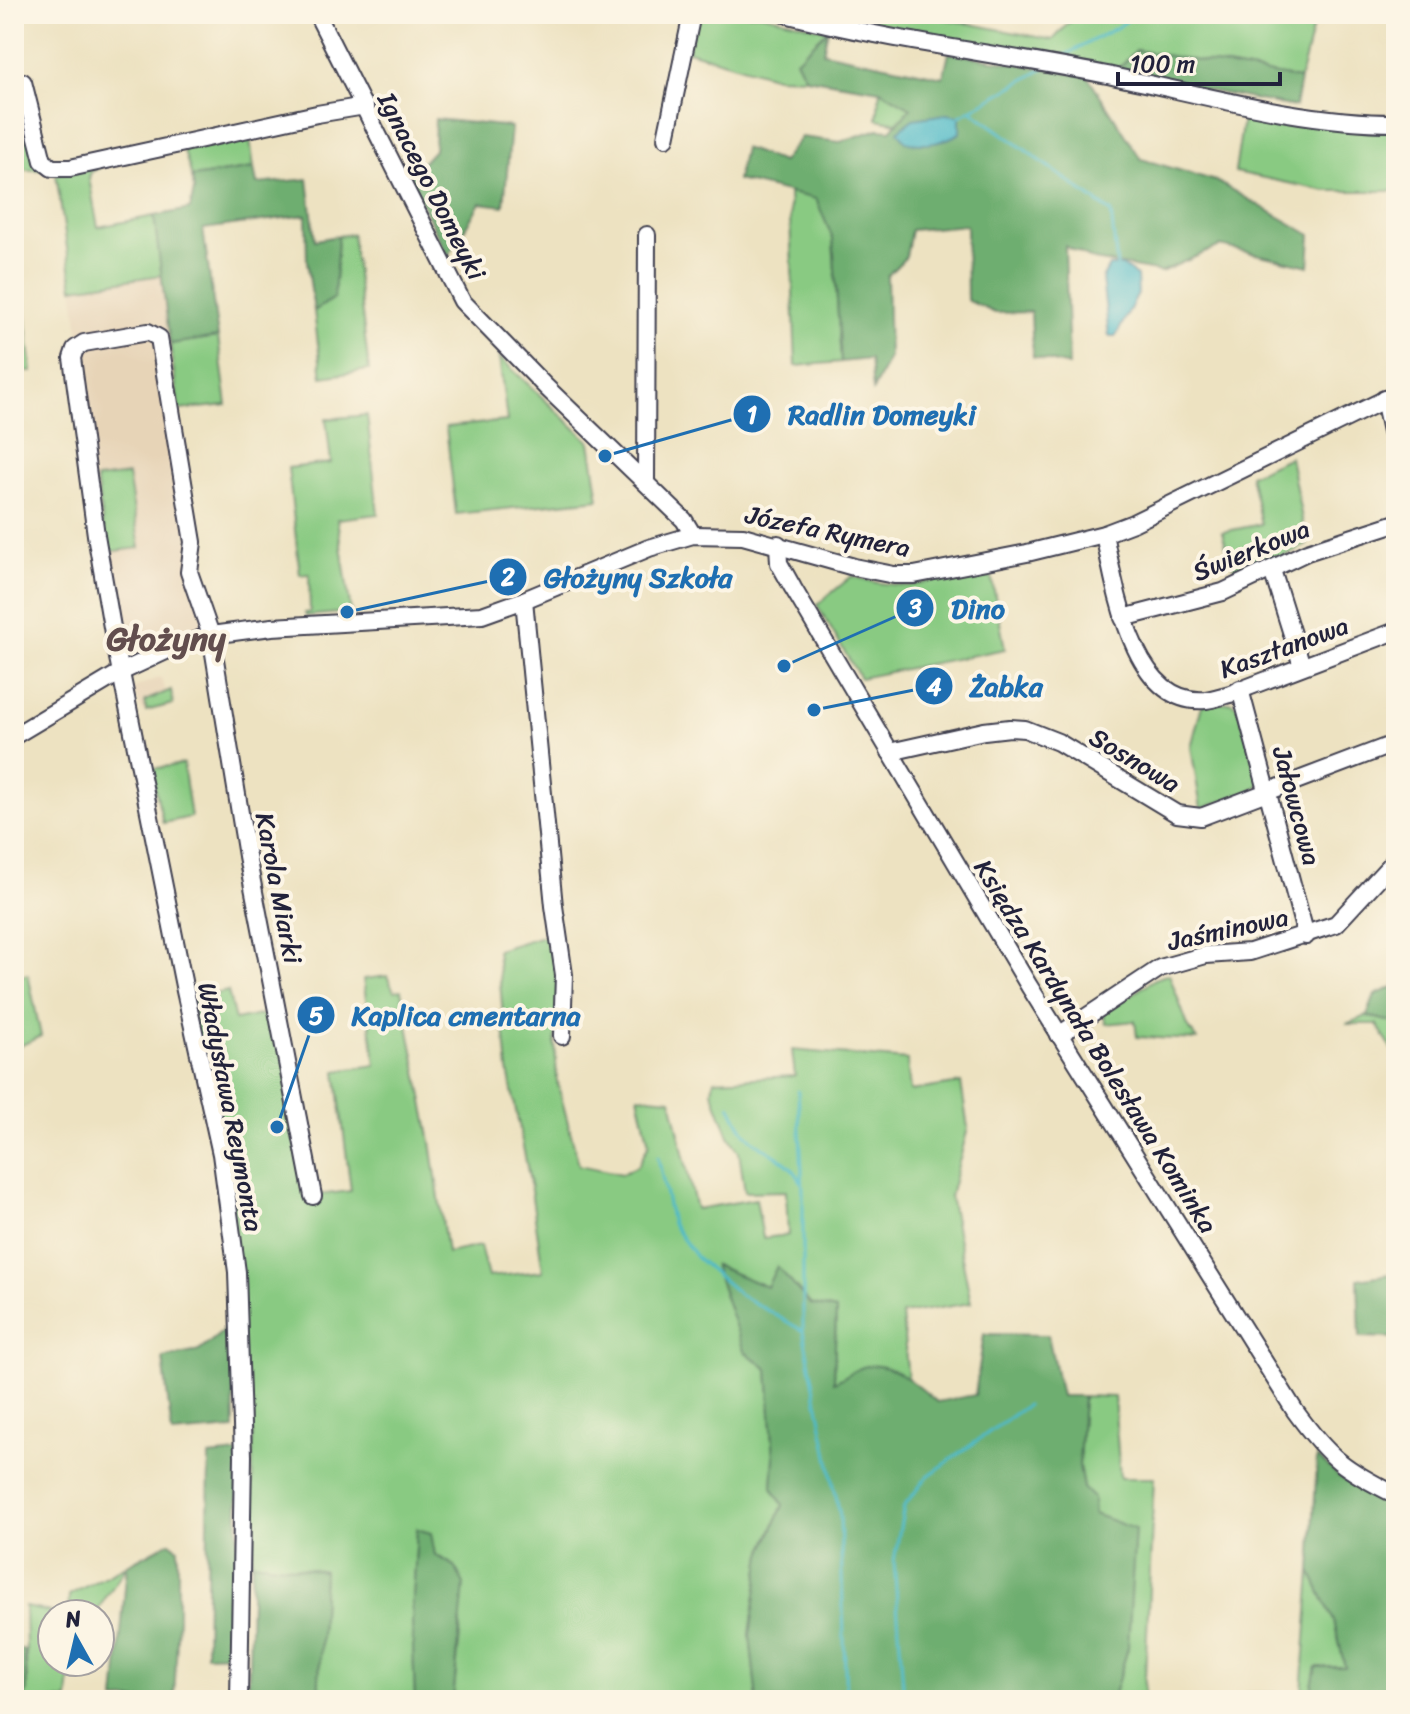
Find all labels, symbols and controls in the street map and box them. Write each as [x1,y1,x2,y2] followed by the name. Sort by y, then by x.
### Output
[1118,36,1280,86] scale bar
[1130,43,1195,85] text: 100 m
[364,83,500,289] street label: Ignacego Domeyki
[732,388,992,440] callout: Radlin Domeyki
[787,390,977,439] text: Radlin Domeyki
[747,394,757,436] text: 1
[740,491,915,571] street label: Józefa Rymera
[1185,506,1317,594] street label: Świerkowa
[488,551,748,603] callout: Głożyny Szkoła
[544,553,733,602] text: Głożyny Szkoła
[500,556,515,598] text: 2
[895,582,1021,634] callout: Dino
[951,584,1006,633] text: Dino
[907,587,922,629] text: 3
[1213,602,1355,692] street label: Kasztanowa
[106,609,226,669] district label: Głożyny
[914,660,1059,712] callout: Żabka
[968,662,1044,711] text: Żabka
[927,666,942,708] text: 4
[1080,715,1190,805] street label: Sosnowa
[1259,740,1335,871] street label: Jałowcowa
[242,808,316,968] street label: Karola Miarki
[961,850,1231,1242] street label: Księdza Kardynała Bolesława Kominka
[1162,894,1293,964] street label: Jaśminowa
[184,978,278,1236] street label: Władysława Reymonta
[296,989,597,1041] callout: Kaplica cmentarna
[351,991,581,1040] text: Kaplica cmentarna
[309,995,324,1037] text: 5
[36,1598,116,1678] north arrow
[62,1598,84,1639] text: N

